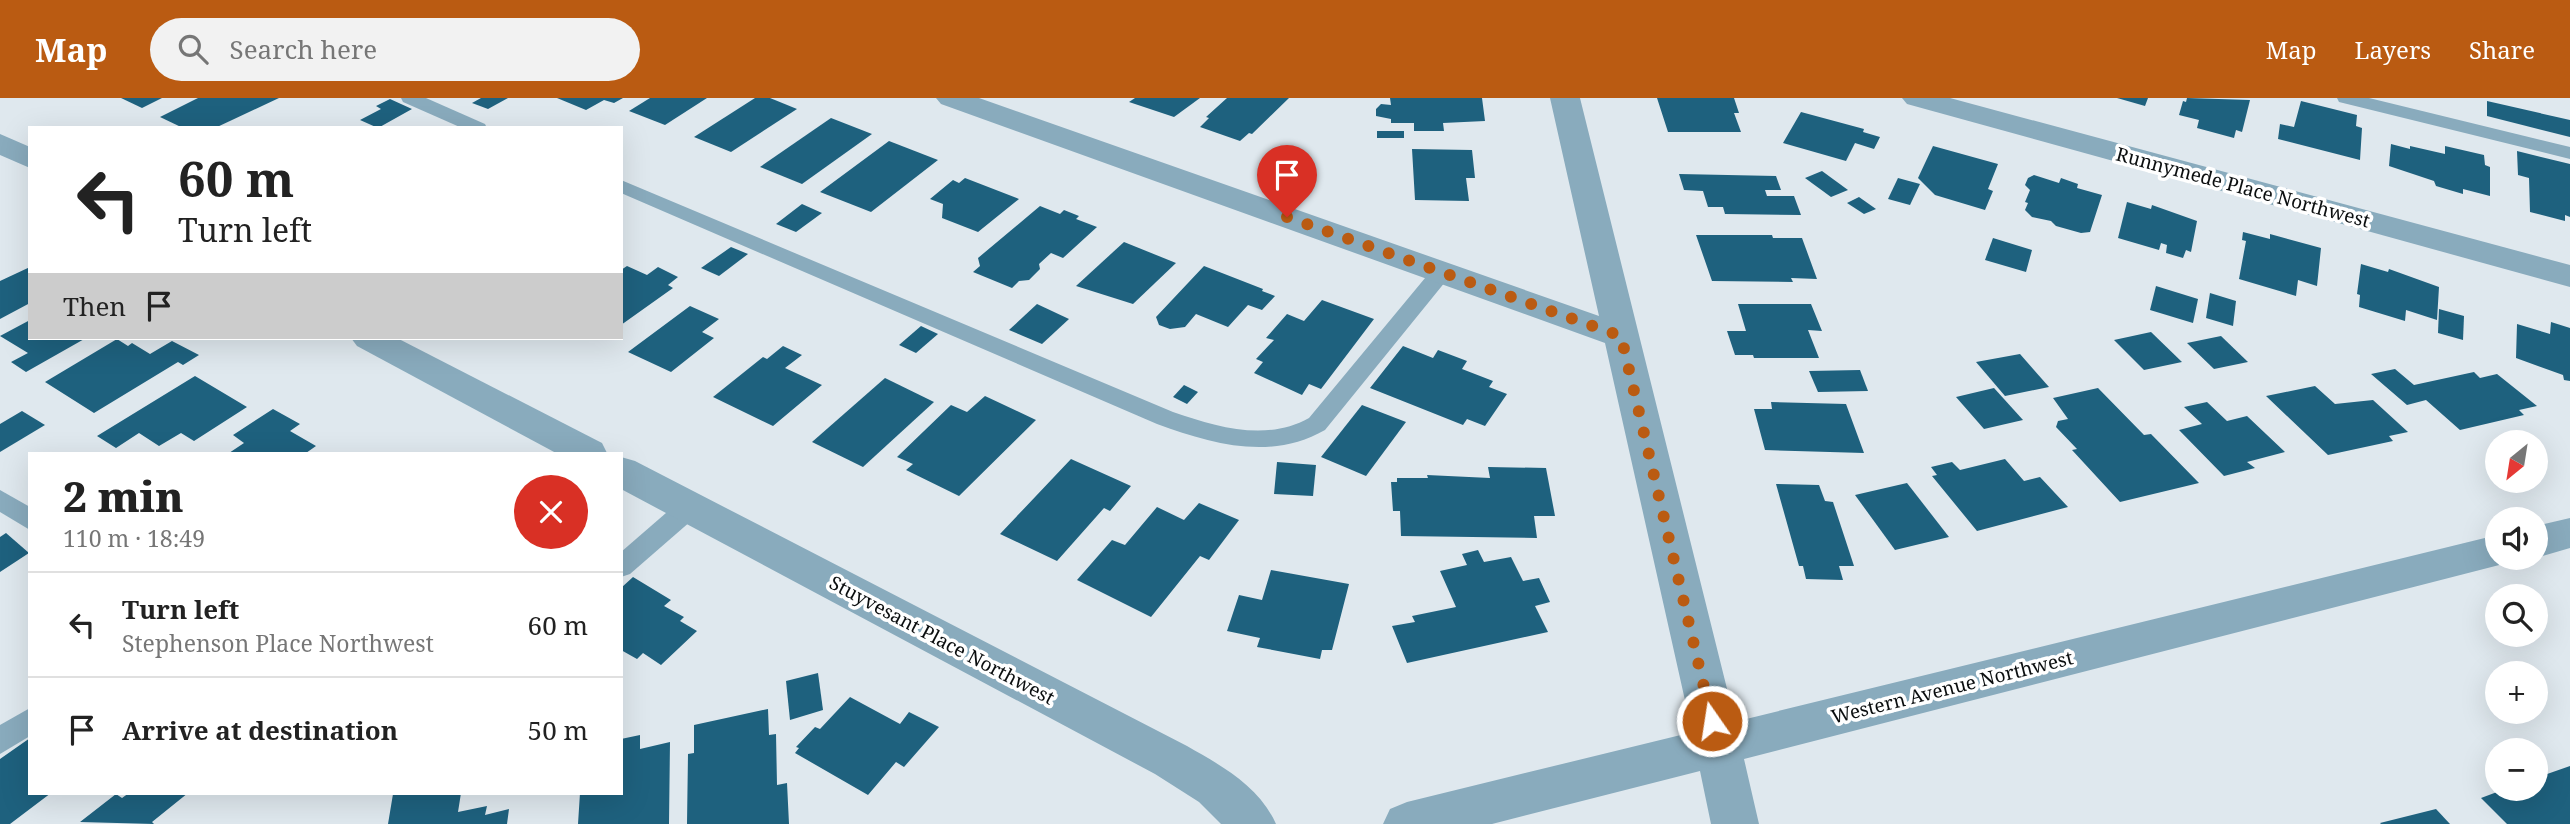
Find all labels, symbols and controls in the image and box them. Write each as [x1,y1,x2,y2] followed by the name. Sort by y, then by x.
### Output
[150,18,640,81] search box
[35,27,108,72] text: Map
[174,30,212,68] icon: search
[230,31,377,67] text: Search here
[2266,33,2317,66] text: Map
[2355,33,2431,66] text: Layers
[2469,33,2535,66] text: Share
[2113,141,2373,234] street label: Runnymede Place Northwest
[178,145,294,211] text: 60 m
[1257,145,1317,217] pin
[63,154,154,245] icon: left
[1268,156,1306,194] icon: arrive
[178,208,312,251] text: Turn left
[140,287,178,325] icon: arrive
[63,288,126,324] text: Then
[2485,430,2548,494] north arrow
[2485,430,2548,801] map controls
[63,467,184,524] text: 2 min
[514,475,588,549] button: close
[2485,507,2548,570] button: sound
[63,522,205,554] text: 110 m · 18:49
[825,569,1059,711] street label: Stuyvesant Place Northwest
[2485,584,2548,647] button: search
[122,591,239,627] text: Turn left
[63,606,101,644] icon: left
[528,607,588,643] text: 60 m
[122,627,434,659] text: Stephenson Place Northwest
[1828,644,2076,730] street label: Western Avenue Northwest
[2485,661,2548,724] button: +
[1675,684,1749,758] position arrow
[63,711,101,749] icon: arrive
[122,712,398,748] text: Arrive at destination
[528,712,588,748] text: 50 m
[2485,738,2548,801] button: −

